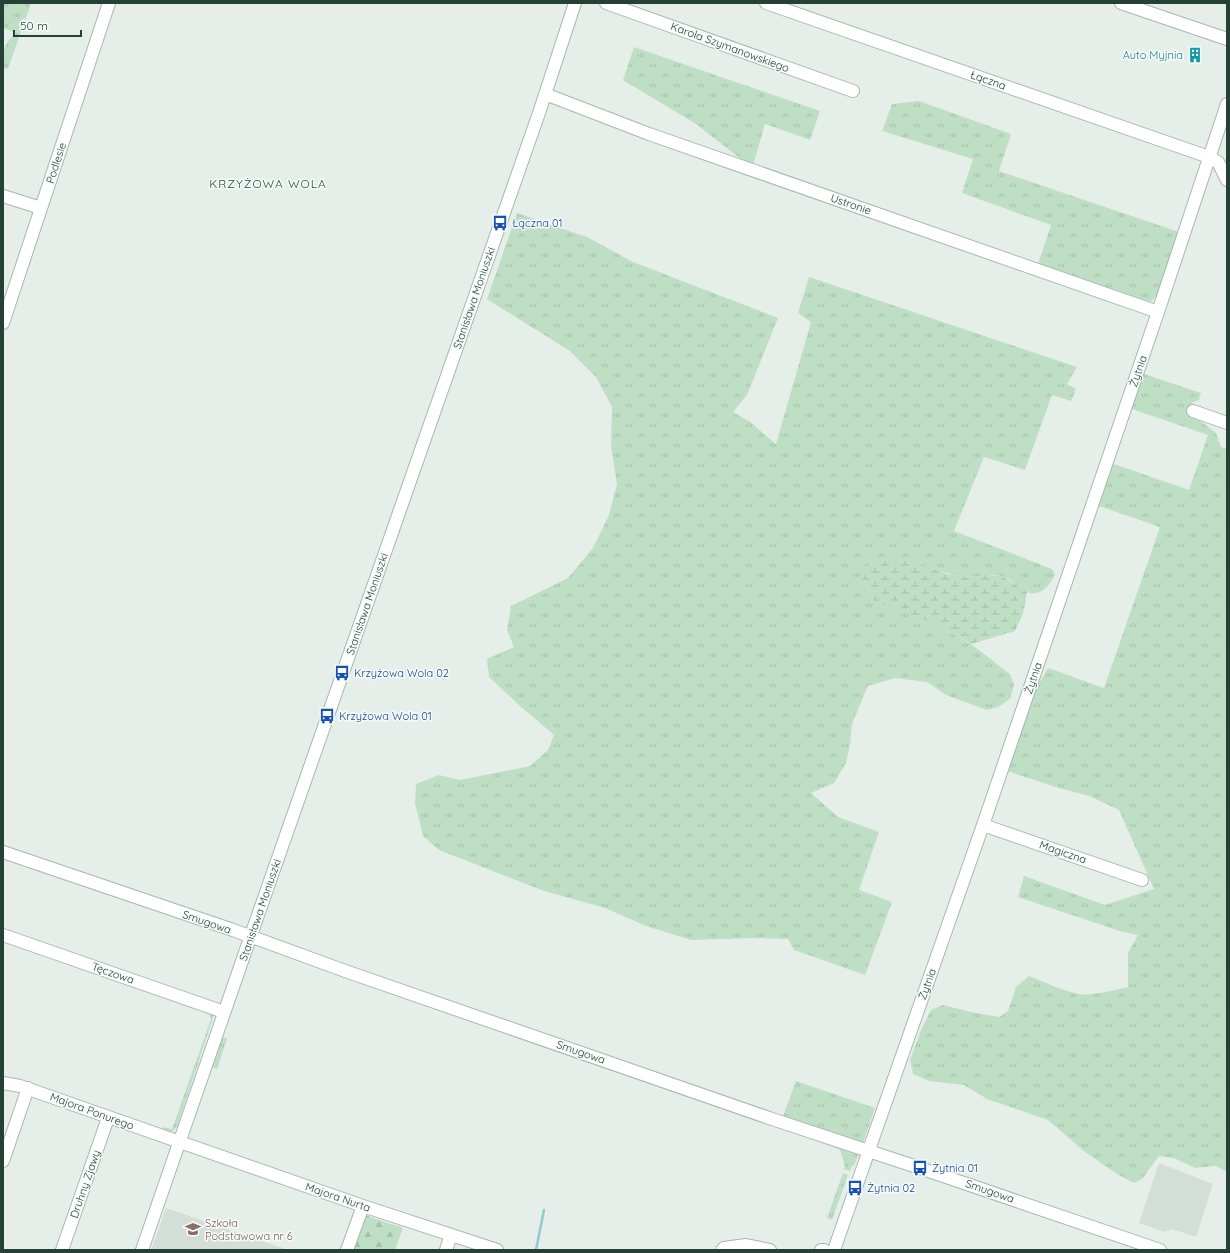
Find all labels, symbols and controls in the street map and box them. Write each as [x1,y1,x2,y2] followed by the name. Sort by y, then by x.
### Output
[14,12,81,38] scale bar
[20,18,48,33] text: 50 m
[669,19,792,75] street label: Karola Szymanowskiego
[1186,46,1204,64] building icon: Auto Myjnia
[1123,48,1183,62] place label: Auto Myjnia
[968,67,1008,93] street label: Łączna
[43,141,69,185] street label: Podlesie
[209,176,327,191] district label: KRZYŻOWA WOLA
[829,190,873,218] street label: Ustronie
[491,214,509,232] bus stop icon: Łączna 01
[512,216,563,230] place label: Łączna 01
[450,245,498,351] street label: Stanisława Moniuszki
[1126,353,1150,389] street label: Żytnia
[343,551,391,657] street label: Stanisława Moniuszki
[1021,660,1045,696] street label: Żytnia
[333,664,351,682] bus stop icon: Krzyżowa Wola 02
[354,666,449,680] place label: Krzyżowa Wola 02
[318,707,336,725] bus stop icon: Krzyżowa Wola 01
[339,709,432,723] place label: Krzyżowa Wola 01
[1038,837,1088,867] street label: Magiczna
[236,857,284,963] street label: Stanisława Moniuszki
[181,907,233,937] street label: Smugowa
[90,959,136,987] street label: Tęczowa
[915,966,939,1002] street label: Żytnia
[555,1037,607,1067] street label: Smugowa
[48,1089,136,1133] street label: Majora Ponurego
[67,1148,103,1220] street label: Druhny Zjawy
[911,1159,929,1177] bus stop icon: Żytnia 01
[932,1161,978,1175] place label: Żytnia 01
[964,1176,1016,1206] street label: Smugowa
[304,1179,372,1215] street label: Majora Nurta
[846,1179,864,1197] bus stop icon: Żytnia 02
[867,1181,915,1195] place label: Żytnia 02
[205,1216,293,1243] place label: Szkoła Podstawowa nr 6
[184,1220,202,1238] school or university icon: Szkoła Podstawowa nr 6

